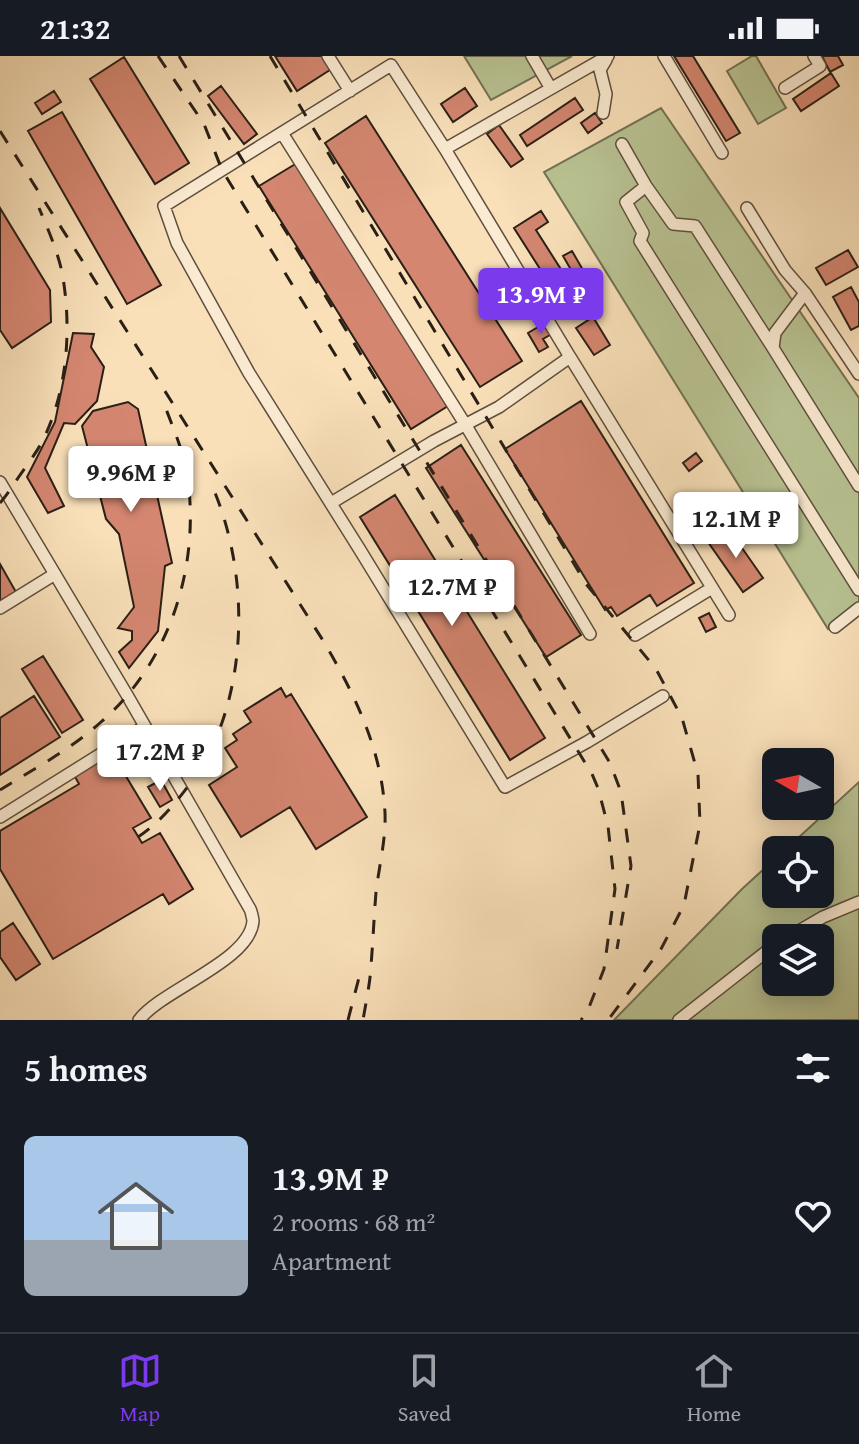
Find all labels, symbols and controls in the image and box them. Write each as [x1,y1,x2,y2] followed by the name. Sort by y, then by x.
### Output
[40,6,111,50] text: 21:32
[467,268,615,336] pin: 13.9M ₽
[496,274,586,313] text: 13.9M ₽
[57,446,205,514] pin: 9.96M ₽
[86,452,176,491] text: 9.96M ₽
[662,492,810,560] pin: 12.1M ₽
[691,498,781,537] text: 12.1M ₽
[378,560,526,628] pin: 12.7M ₽
[407,566,497,605] text: 12.7M ₽
[86,725,234,793] pin: 17.2M ₽
[115,731,205,770] text: 17.2M ₽
[762,748,834,820] north arrow
[762,748,834,996] map controls
[762,836,834,908] button: locate
[762,924,834,996] button: layers
[24,1044,148,1093] text: 5 homes
[791,1046,835,1090] icon: filters
[272,1153,389,1202] text: 13.9M ₽
[88,1168,184,1264] icon: home
[791,1194,835,1238] icon: heart
[272,1202,435,1241] text: 2 rooms · 68 m²
[272,1241,391,1280] text: Apartment
[118,1349,162,1429] tab: Map
[398,1349,451,1429] tab: Saved
[687,1349,741,1429] tab: Home

